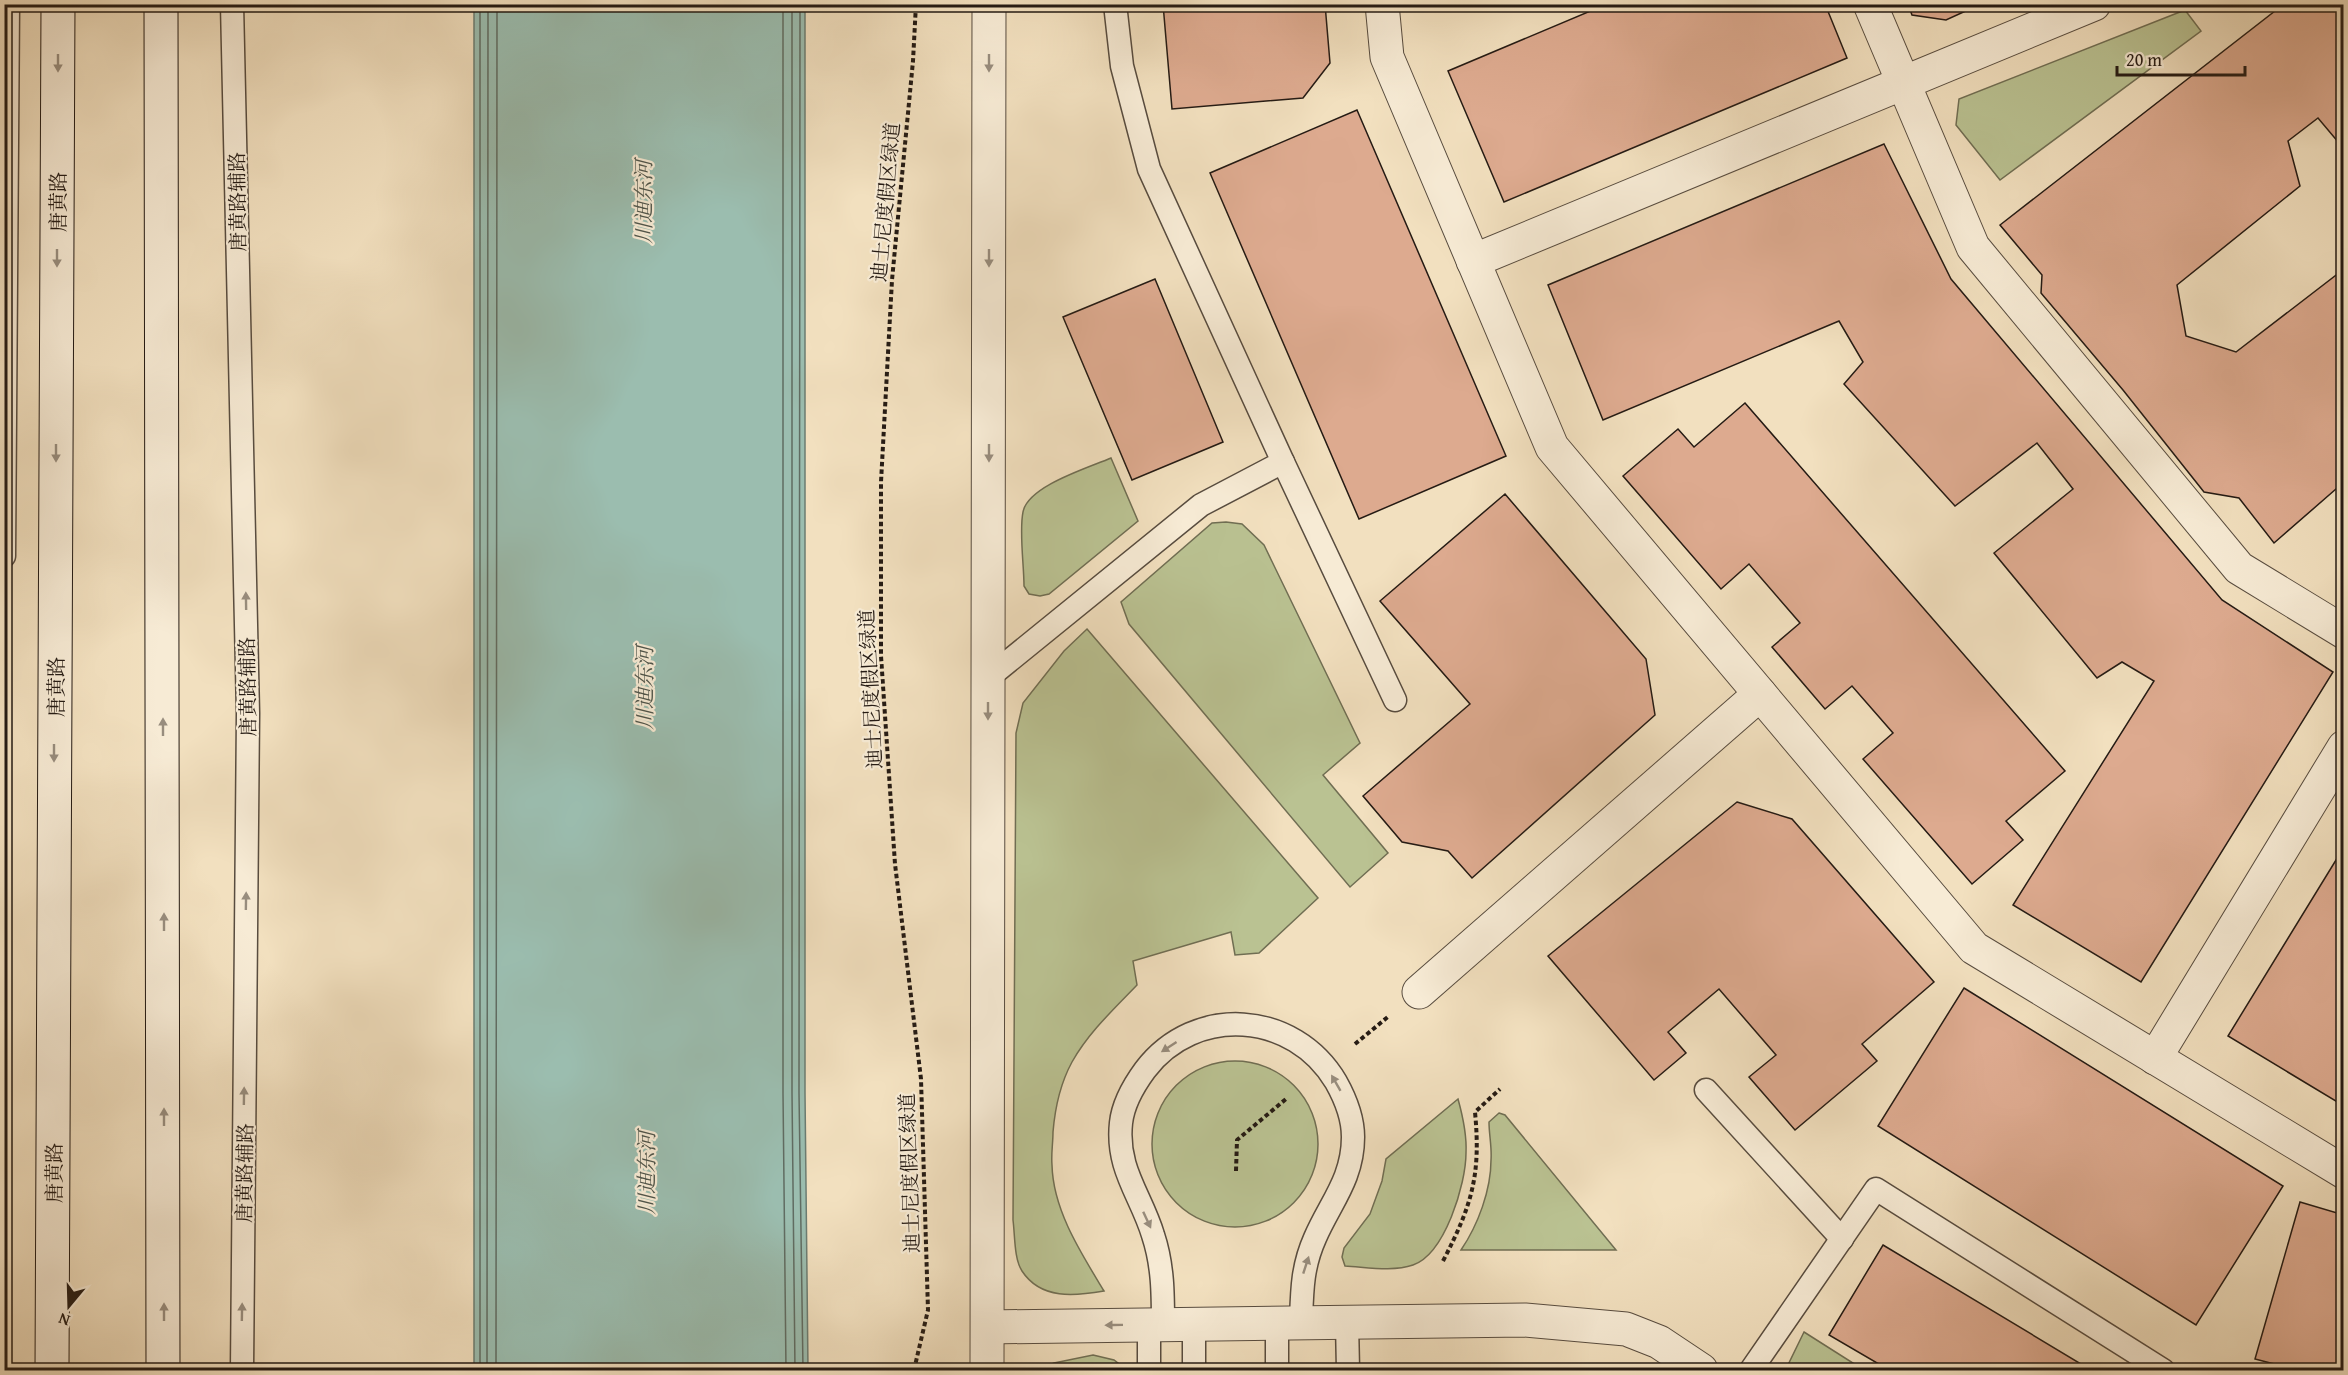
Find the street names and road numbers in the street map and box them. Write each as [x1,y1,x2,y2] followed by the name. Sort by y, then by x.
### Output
[864,121,906,283] street label: 迪士尼度假区绿道
[222,152,252,252] street label: 唐黄路辅路
[43,172,72,232] street label: 唐黄路
[851,608,889,770] street label: 迪士尼度假区绿道
[232,637,262,737] street label: 唐黄路辅路
[41,657,70,717] street label: 唐黄路
[892,1093,926,1253] street label: 迪士尼度假区绿道
[229,1123,259,1223] street label: 唐黄路辅路
[39,1143,68,1203] street label: 唐黄路

